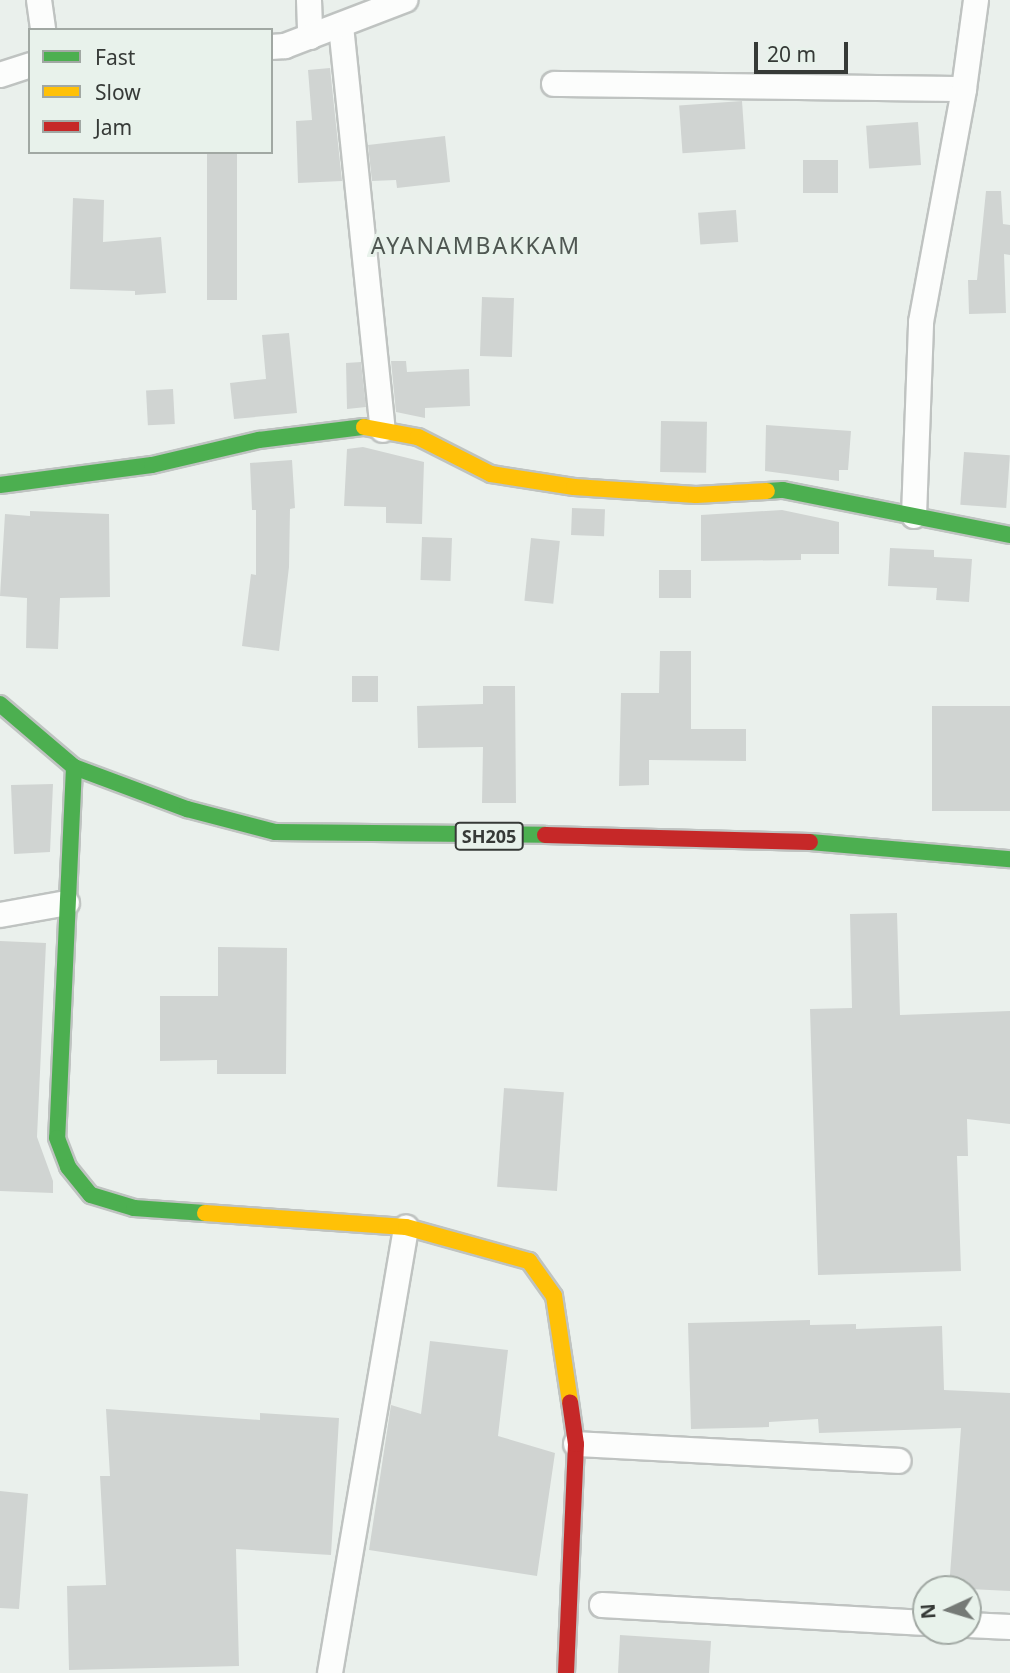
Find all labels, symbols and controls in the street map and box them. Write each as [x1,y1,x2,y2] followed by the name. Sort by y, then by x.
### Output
[28,28,273,154] legend
[758,28,852,72] scale bar
[767,40,816,68] text: 20 m
[95,43,135,71] text: Fast
[95,78,141,106] text: Slow
[95,113,132,141] text: Jam
[372,231,580,259] district label: AYANAMBAKKAM
[454,822,524,850] road number: SH205
[912,1575,982,1645] north arrow
[915,1603,942,1620] text: N

